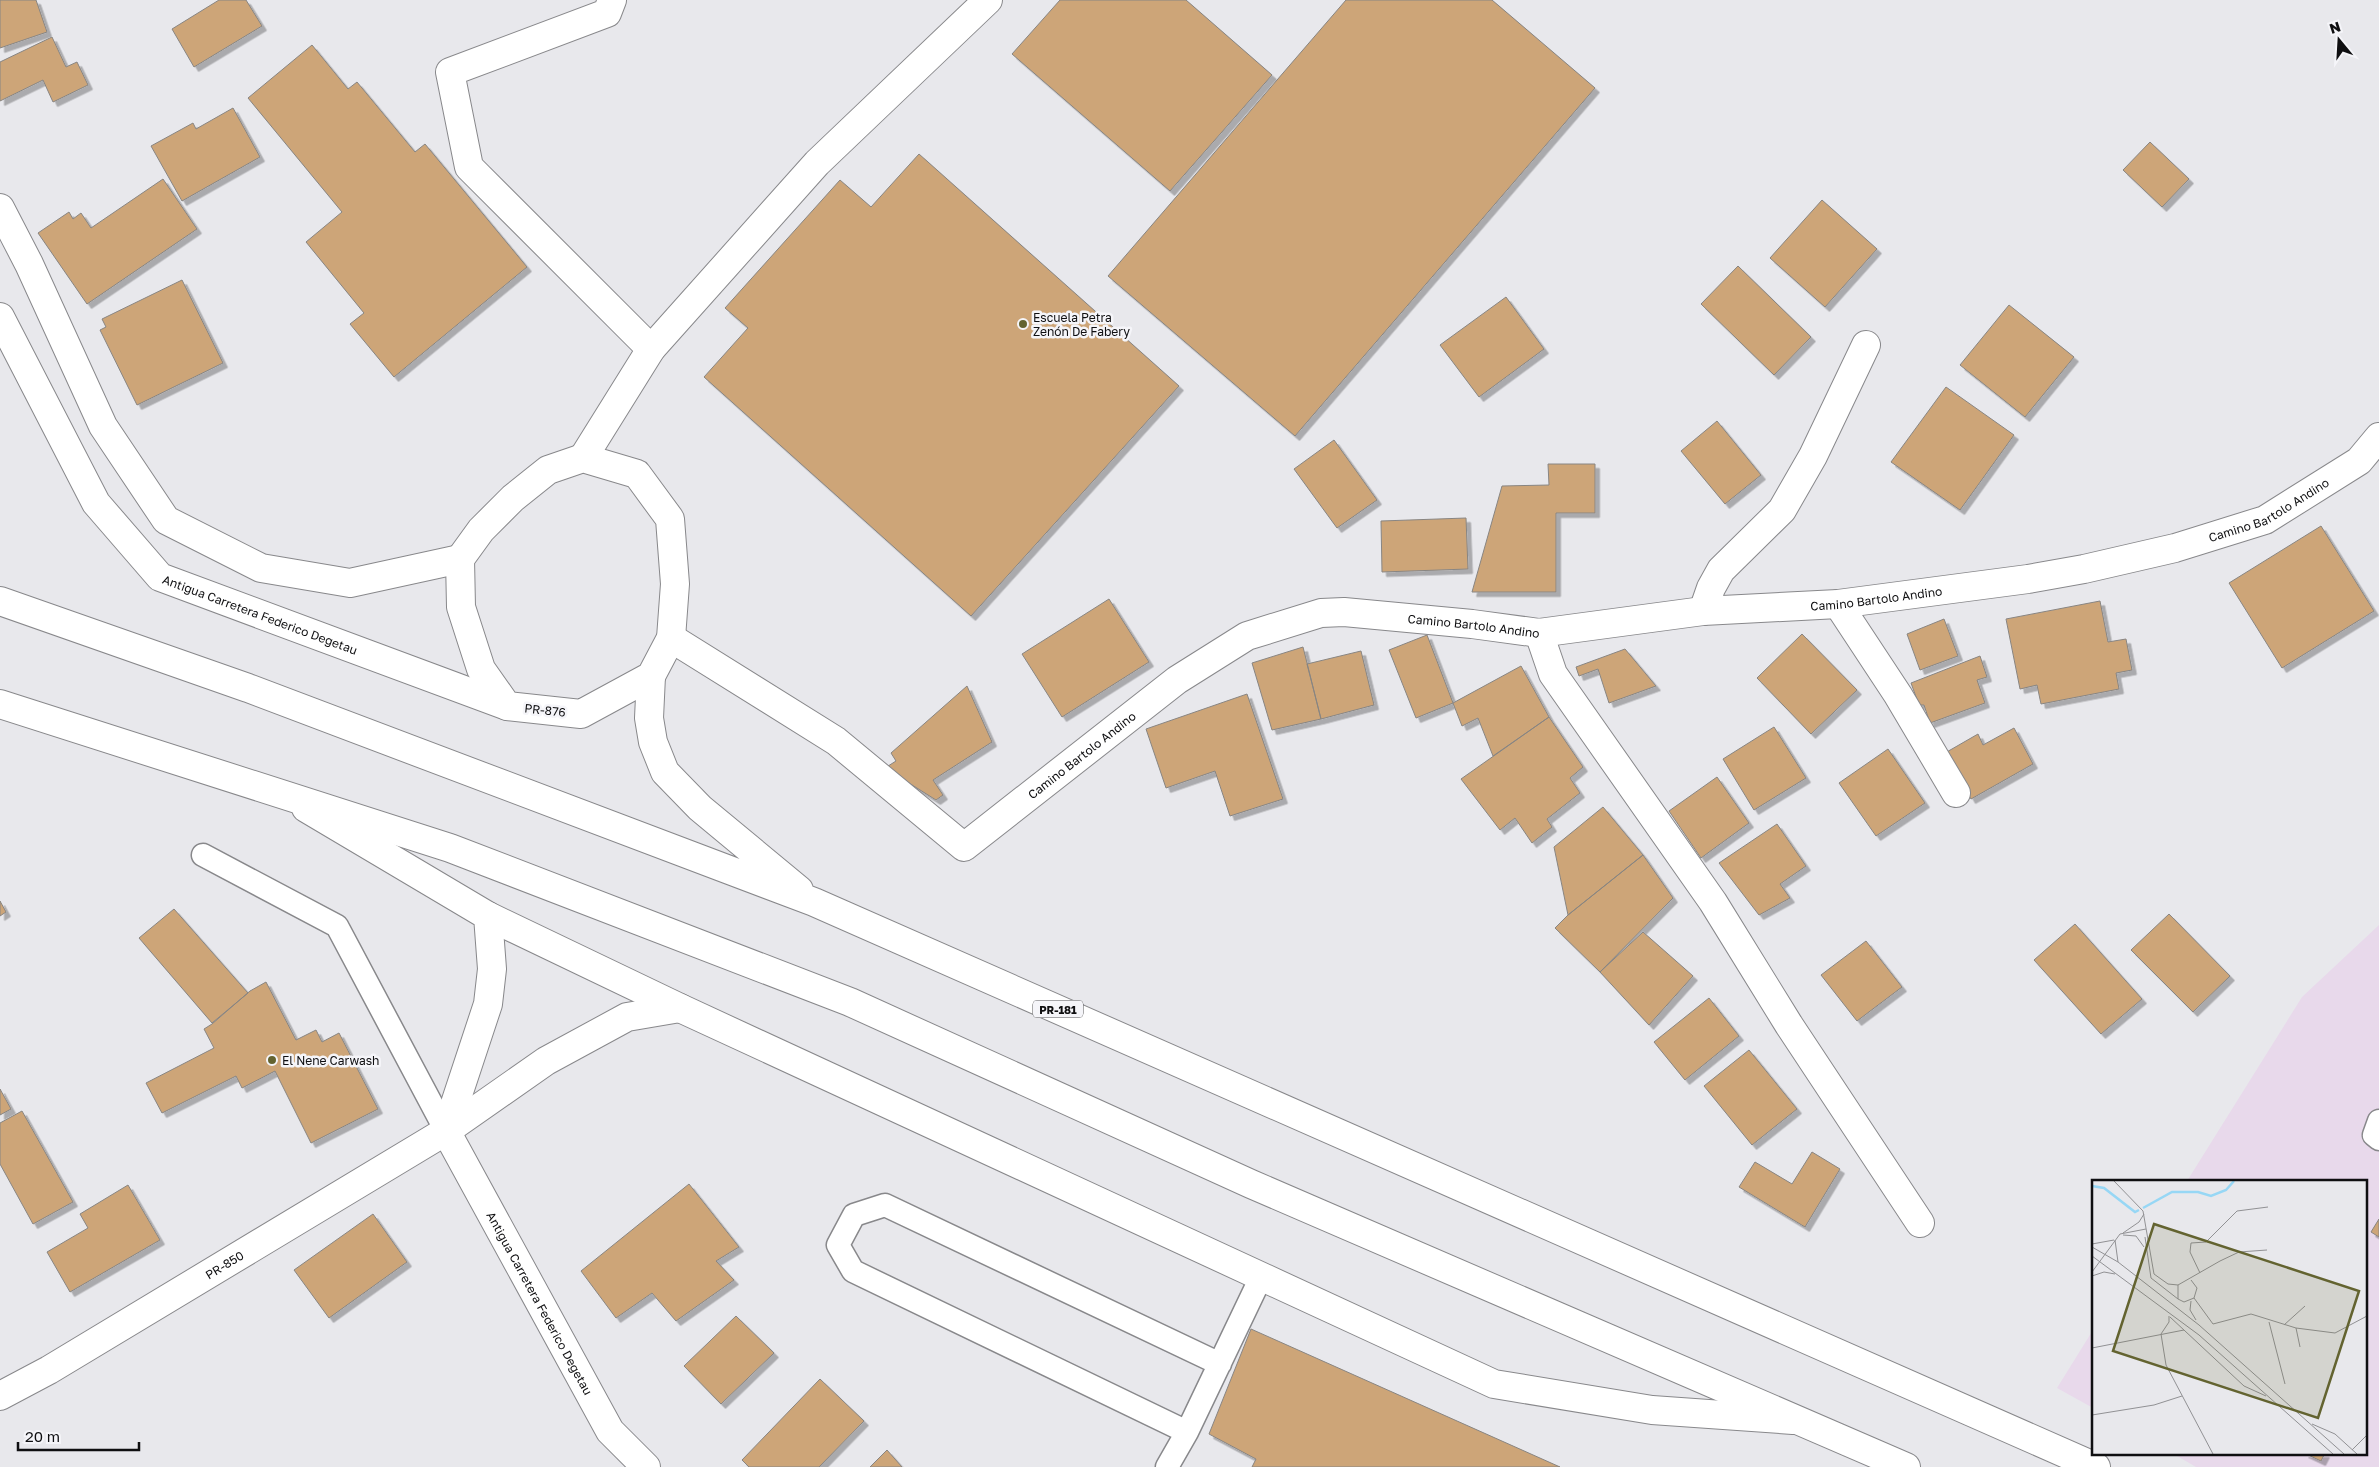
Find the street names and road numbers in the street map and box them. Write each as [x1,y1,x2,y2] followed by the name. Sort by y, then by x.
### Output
[2207,474,2332,545] street label: Camino Bartolo Andino
[161,571,360,657] street label: Antigua Carretera Federico Degetau
[1810,583,1943,613] street label: Camino Bartolo Andino
[1407,611,1541,641] street label: Camino Bartolo Andino
[524,700,566,720] street label: PR-876
[1025,708,1138,802] street label: Camino Bartolo Andino
[1033,1001,1083,1018] road number: PR-181
[484,1209,596,1397] street label: Antigua Carretera Federico Degetau
[202,1247,246,1282] street label: PR-850

